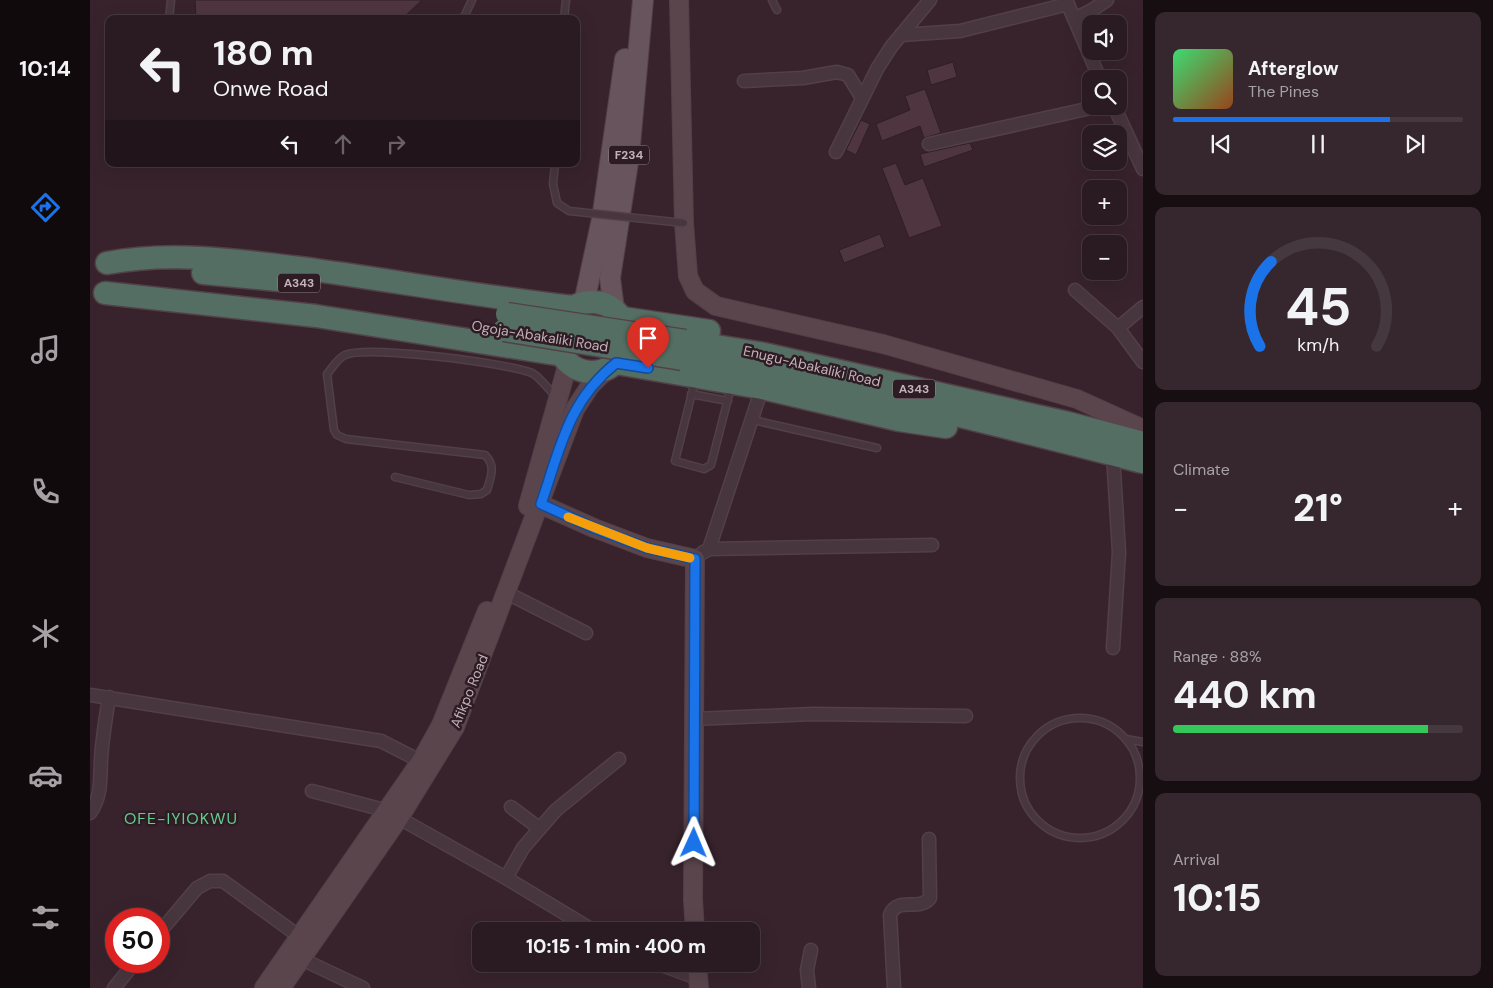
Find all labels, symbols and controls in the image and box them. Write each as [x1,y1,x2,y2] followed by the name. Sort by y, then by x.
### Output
[1082,15,1127,280] map controls
[1082,15,1127,60] button: sound
[213,30,314,76] text: 180 m
[130,35,195,100] icon: left
[19,54,71,83] text: 10:14
[1248,56,1339,81] text: Afterglow
[1082,70,1127,115] button: search
[213,74,329,103] text: Onwe Road
[1248,81,1319,102] text: The Pines
[1082,125,1127,170] button: layers
[276,130,304,158] icon: left
[329,130,357,158] icon: ahead
[382,130,410,158] icon: right
[1207,130,1235,158] icon: previous
[1304,130,1332,158] icon: pause
[1401,130,1429,158] icon: next
[609,146,649,164] road number: F234
[1082,180,1127,225] button: +
[28,190,63,225] icon: directions
[1082,235,1127,280] button: −
[1285,273,1351,341] text: 45
[278,274,320,292] road number: A343
[470,316,610,356] street label: Ogoja-Abakaliki Road
[627,317,669,368] pin
[634,324,662,352] icon: arrive
[28,332,63,367] icon: music
[1297,333,1339,357] text: km/h
[742,341,882,391] street label: Enugu-Abakaliki Road
[893,379,935,398] road number: A343
[1173,459,1230,480] text: Climate
[28,474,63,509] icon: phone
[1293,483,1343,533] text: 21°
[1173,490,1188,527] text: −
[1448,490,1463,527] text: +
[28,616,63,651] icon: climate
[1173,646,1262,667] text: Range · 88%
[446,652,492,730] street label: Afikpo Road
[1173,670,1317,720] text: 440 km
[28,758,63,793] icon: car
[124,808,238,829] district label: OFE-IYIOKWU
[667,816,719,868] position arrow
[1173,849,1220,870] text: Arrival
[1173,873,1261,923] text: 10:15
[28,900,63,935] icon: filters
[105,908,170,973] speed limit sign: 50
[526,934,706,959] text: 10:15 · 1 min · 400 m

